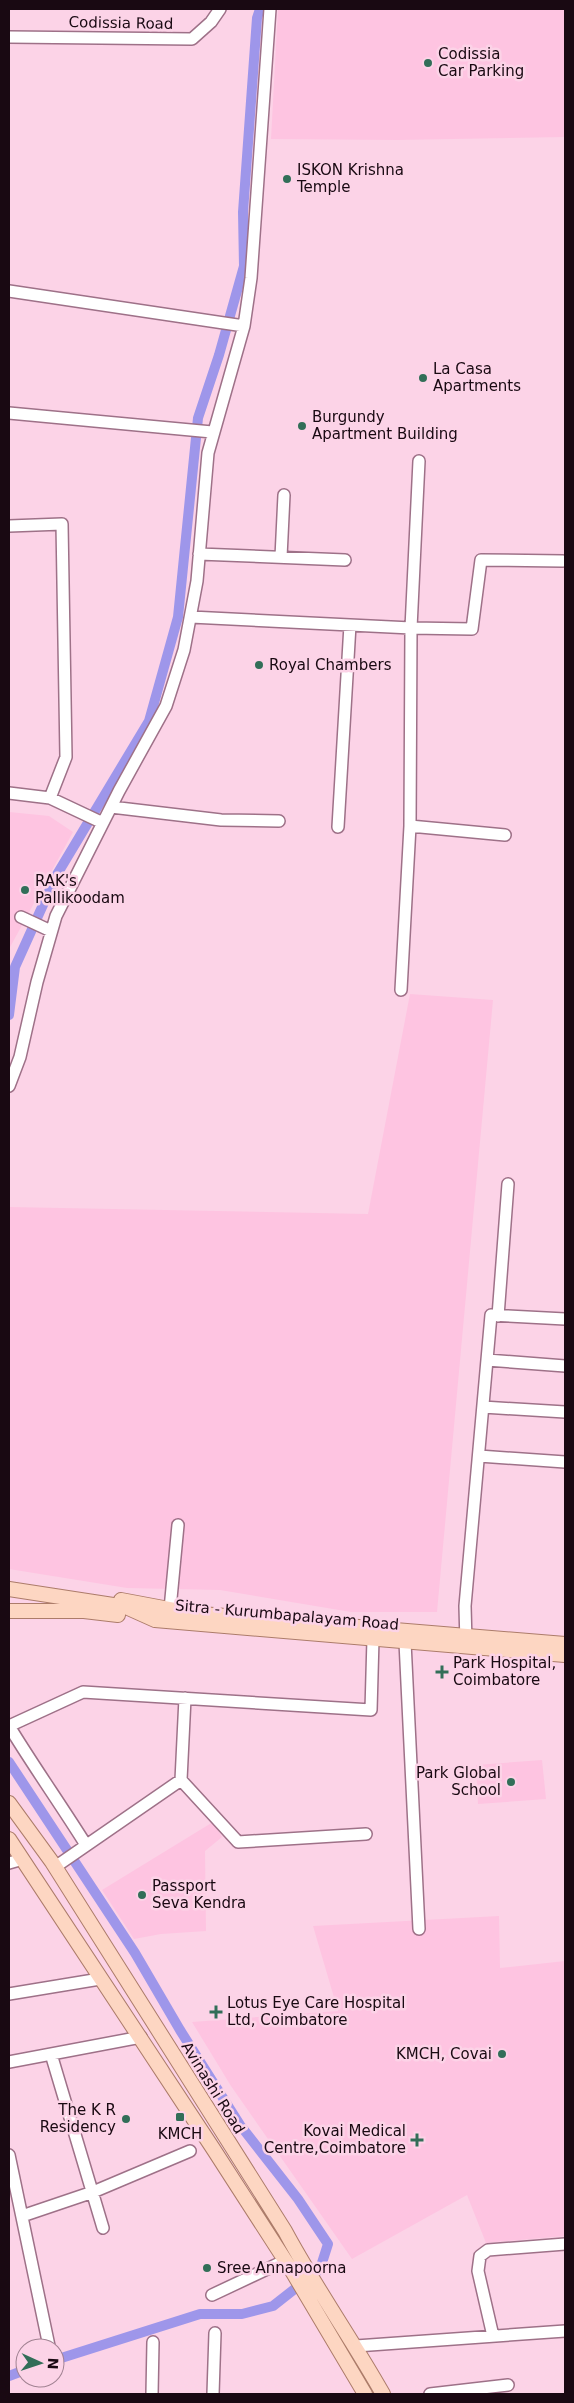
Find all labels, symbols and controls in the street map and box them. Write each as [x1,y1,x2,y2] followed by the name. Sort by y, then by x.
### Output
[68,13,174,33] street label: Codissia Road
[438,45,524,80] place label: Codissia Car Parking
[422,57,434,69] marker: Codissia Car Parking
[296,161,404,196] place label: ISKON Krishna Temple
[281,173,293,185] marker: ISKON Krishna Temple
[433,360,521,395] place label: La Casa Apartments
[417,372,429,384] marker: La Casa Apartments
[312,408,458,443] place label: Burgundy Apartment Building
[296,420,308,432] marker: Burgundy Apartment Building
[269,656,392,674] place label: Royal Chambers
[253,659,265,671] marker: Royal Chambers
[35,872,125,907] place label: RAK's Pallikoodam
[19,884,31,896] marker: RAK's Pallikoodam
[174,1596,400,1634] street label: Sitra - Kurumbapalayam Road
[453,1654,556,1689] place label: Park Hospital, Coimbatore
[435,1665,449,1679] marker: Park Hospital, Coimbatore
[416,1764,501,1799] place label: Park Global School
[505,1776,517,1788] marker: Park Global School
[152,1877,246,1912] place label: Passport Seva Kendra
[136,1889,148,1901] marker: Passport Seva Kendra
[227,1994,405,2029] place label: Lotus Eye Care Hospital Ltd, Coimbatore
[209,2005,223,2019] marker: Lotus Eye Care Hospital Ltd, Coimbatore
[178,2039,248,2137] street label: Avinashi Road
[396,2045,492,2063] place label: KMCH, Covai
[496,2048,508,2060] marker: KMCH, Covai
[40,2101,116,2136] place label: The K R Residency
[174,2111,186,2123] marker: KMCH
[120,2113,132,2125] marker: The K R Residency
[264,2122,406,2157] place label: Kovai Medical Centre,Coimbatore
[158,2125,202,2143] place label: KMCH
[410,2133,424,2147] marker: Kovai Medical Centre,Coimbatore
[217,2259,347,2277] place label: Sree Annapoorna
[201,2262,213,2274] marker: Sree Annapoorna
[15,2338,65,2388] north arrow
[45,2357,61,2370] text: N

